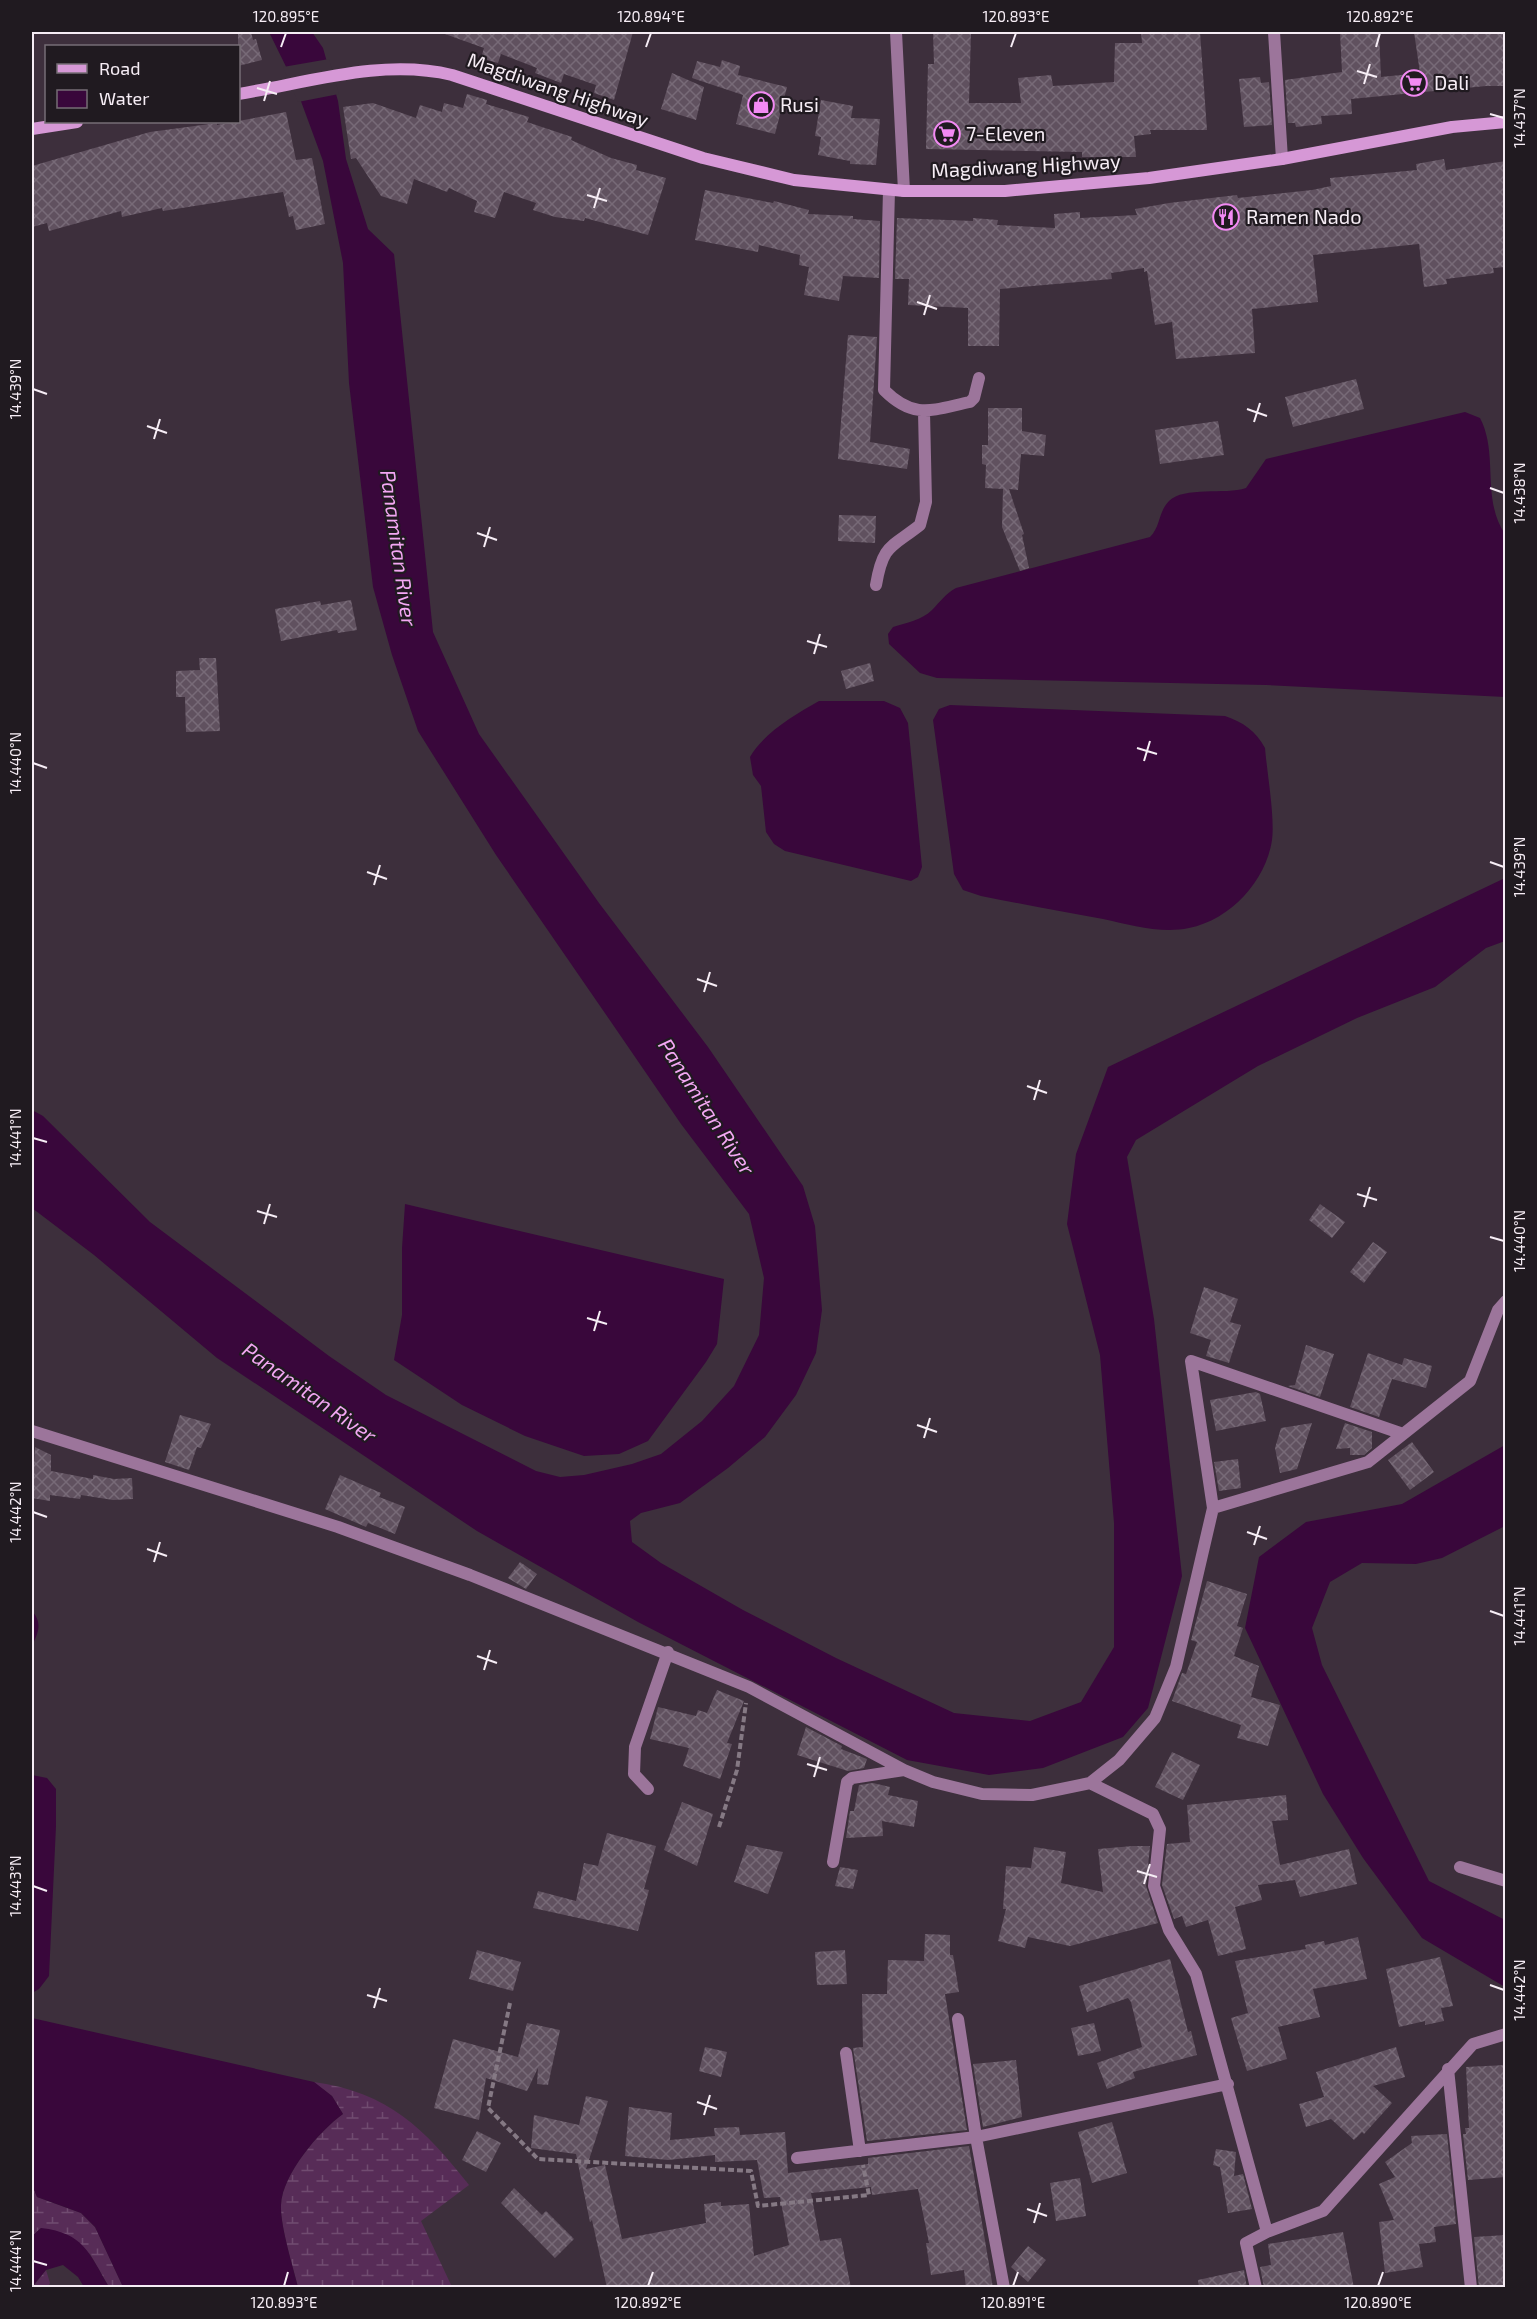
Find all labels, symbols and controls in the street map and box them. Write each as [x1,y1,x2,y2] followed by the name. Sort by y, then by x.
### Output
[253,7,319,25] text: 120.895°E
[617,7,685,25] text: 120.894°E
[983,7,1049,25] text: 120.893°E
[1347,7,1413,25] text: 120.892°E
[45,45,240,123] legend
[465,47,652,131] street label: Magdiwang Highway
[99,57,140,79] text: Road
[1399,68,1429,98] supermarket icon: Dali
[1434,70,1469,94] place label: Dali
[99,87,149,109] text: Water
[1510,88,1528,148] text: 14.437°N
[746,90,776,120] shop icon: Rusi
[780,92,819,116] place label: Rusi
[932,119,962,149] supermarket icon: 7-Eleven
[966,121,1045,145] place label: 7-Eleven
[931,148,1122,182] street label: Magdiwang Highway
[1211,202,1241,232] restaurant icon: Ramen Nado
[1246,204,1362,228] place label: Ramen Nado
[6,359,24,419] text: 14.439°N
[1510,462,1528,524] text: 14.438°N
[376,468,423,628] water label: Panamitan River
[6,732,24,794] text: 14.440°N
[1510,837,1528,897] text: 14.439°N
[654,1033,761,1180] water label: Panamitan River
[6,1109,24,1167] text: 14.441°N
[1510,1210,1528,1272] text: 14.440°N
[238,1336,382,1448] water label: Panamitan River
[6,1481,24,1543] text: 14.442°N
[1510,1587,1528,1645] text: 14.441°N
[6,1855,24,1917] text: 14.443°N
[1510,1959,1528,2021] text: 14.442°N
[6,2230,24,2292] text: 14.444°N
[251,2293,317,2311] text: 120.893°E
[615,2293,681,2311] text: 120.892°E
[981,2293,1045,2311] text: 120.891°E
[1344,2293,1412,2311] text: 120.890°E

